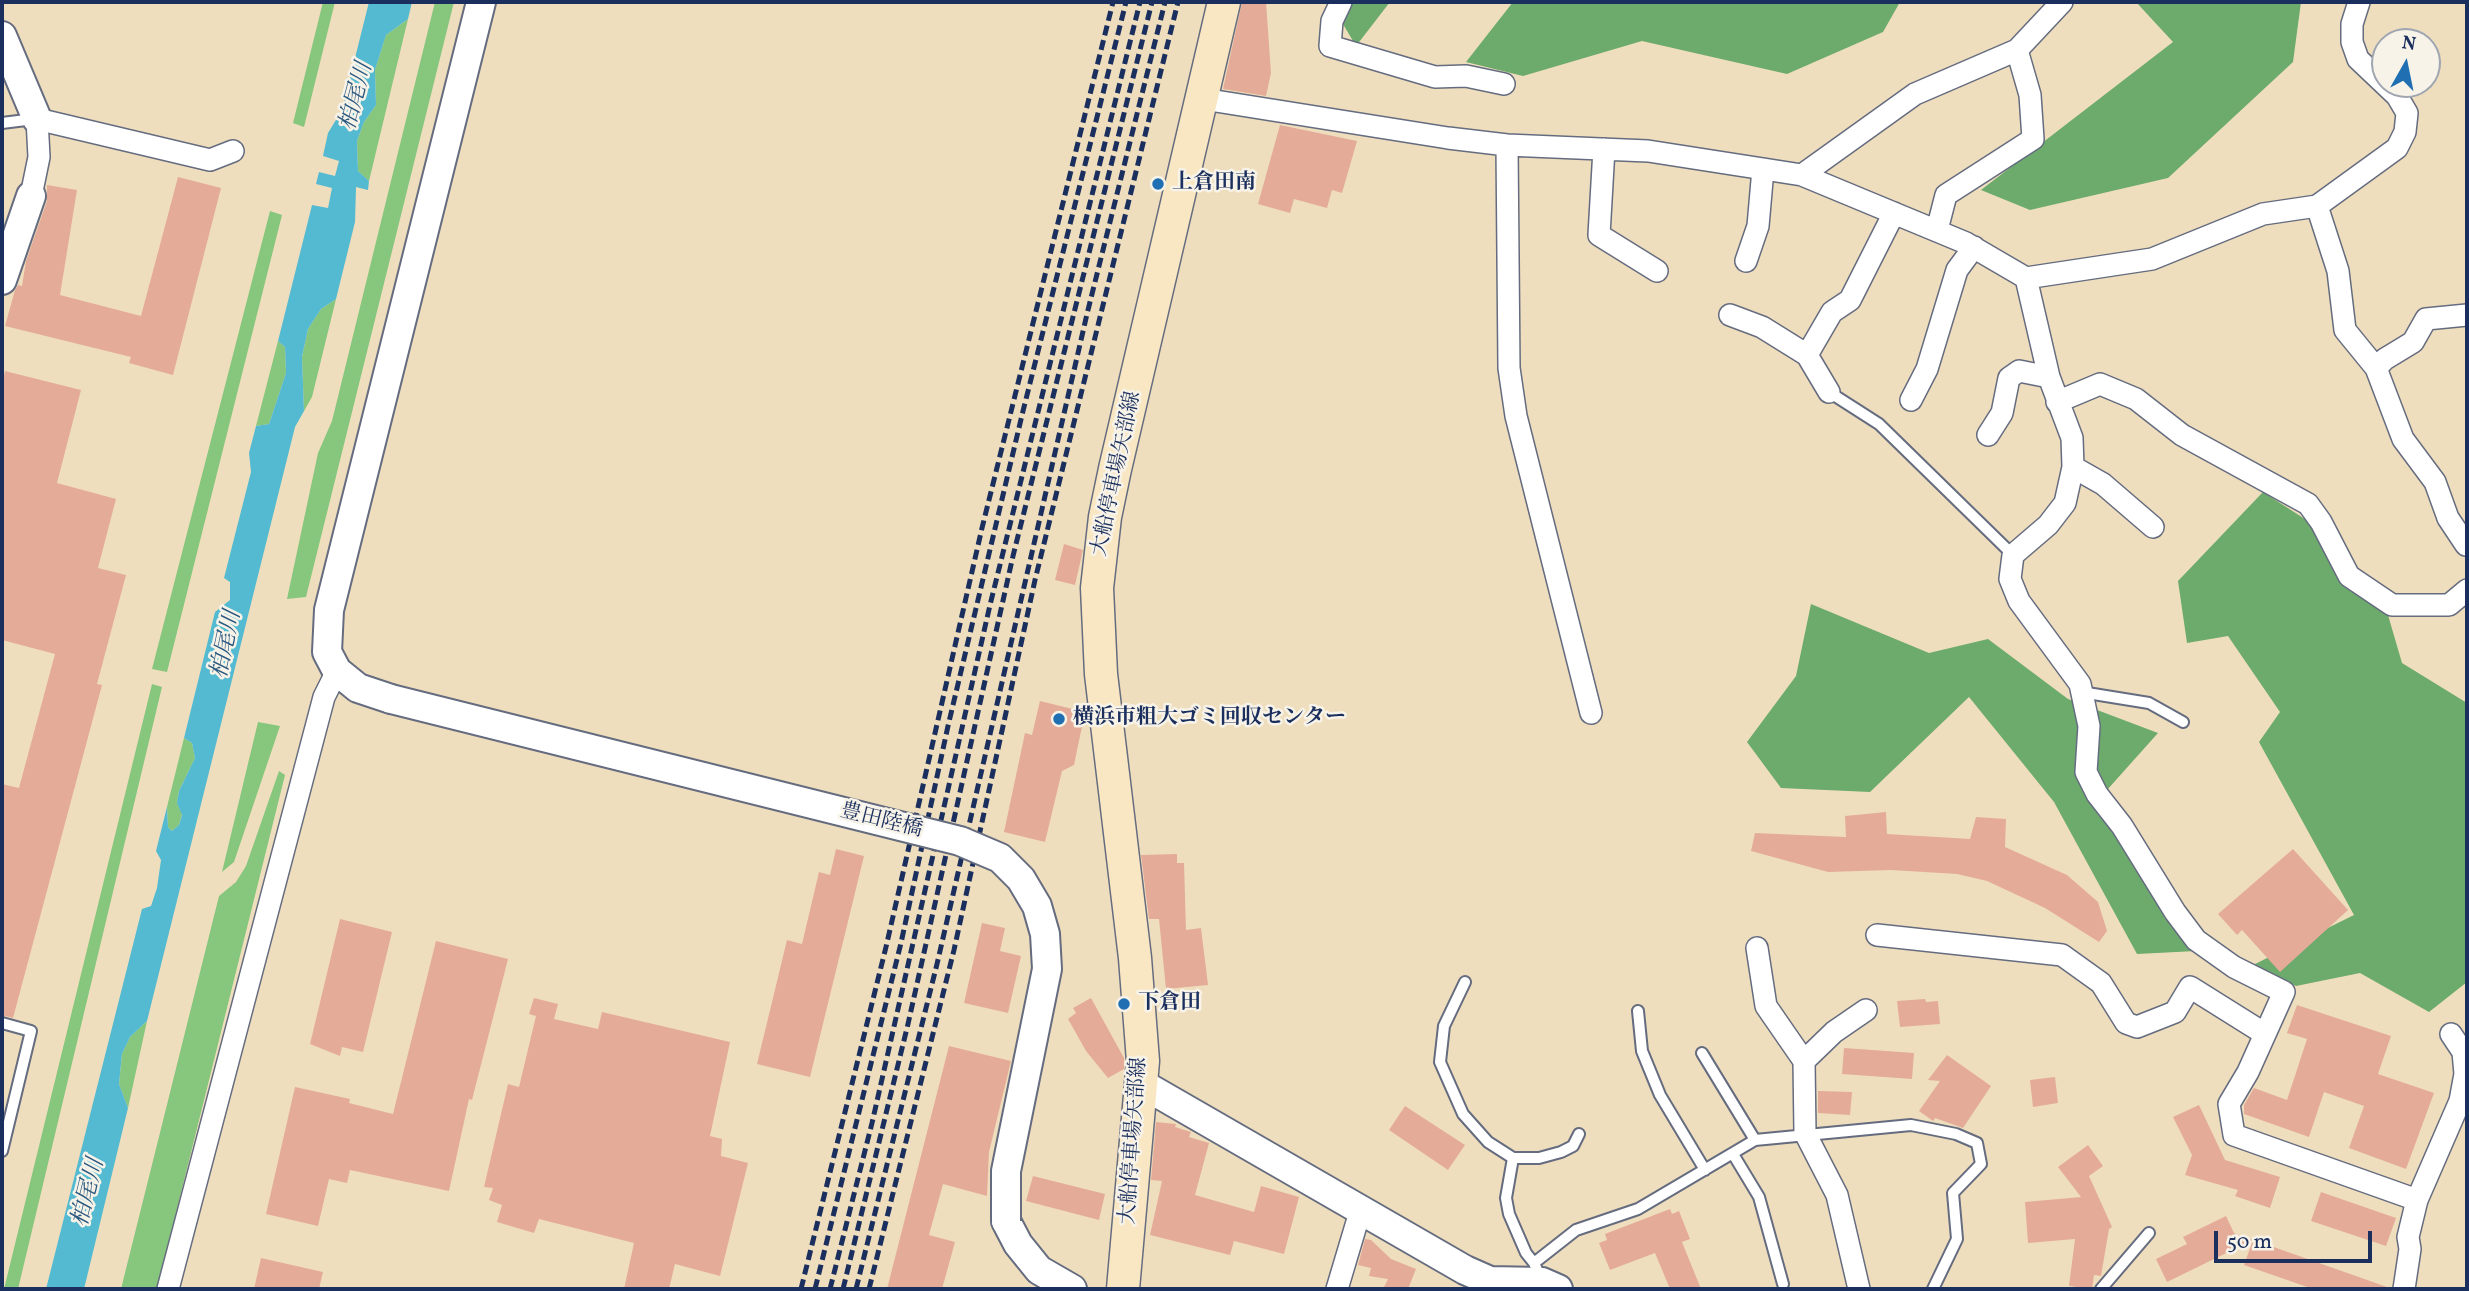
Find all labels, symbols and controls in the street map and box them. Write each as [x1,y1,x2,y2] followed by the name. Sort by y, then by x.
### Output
[2371,28,2441,98] north arrow
[2400,30,2418,58] text: N
[336,60,380,134] water label: 柏尾川
[1172,171,1256,197] place label: 上倉田南
[1150,176,1166,192] marker: 上倉田南
[1088,389,1148,559] street label: 大船停車場矢部線
[207,608,249,682] water label: 柏尾川
[1073,706,1346,732] place label: 横浜市粗大ゴミ回収センター
[1051,711,1067,727] marker: 横浜市粗大ゴミ回収センター
[837,800,925,844] street label: 豊田陸橋
[1138,991,1201,1017] place label: 下倉田
[1116,996,1132,1012] marker: 下倉田
[1117,1056,1153,1226] street label: 大船停車場矢部線
[68,1156,112,1230] water label: 柏尾川
[2217,1218,2374,1262] scale bar
[2227,1228,2272,1257] text: 50 m

